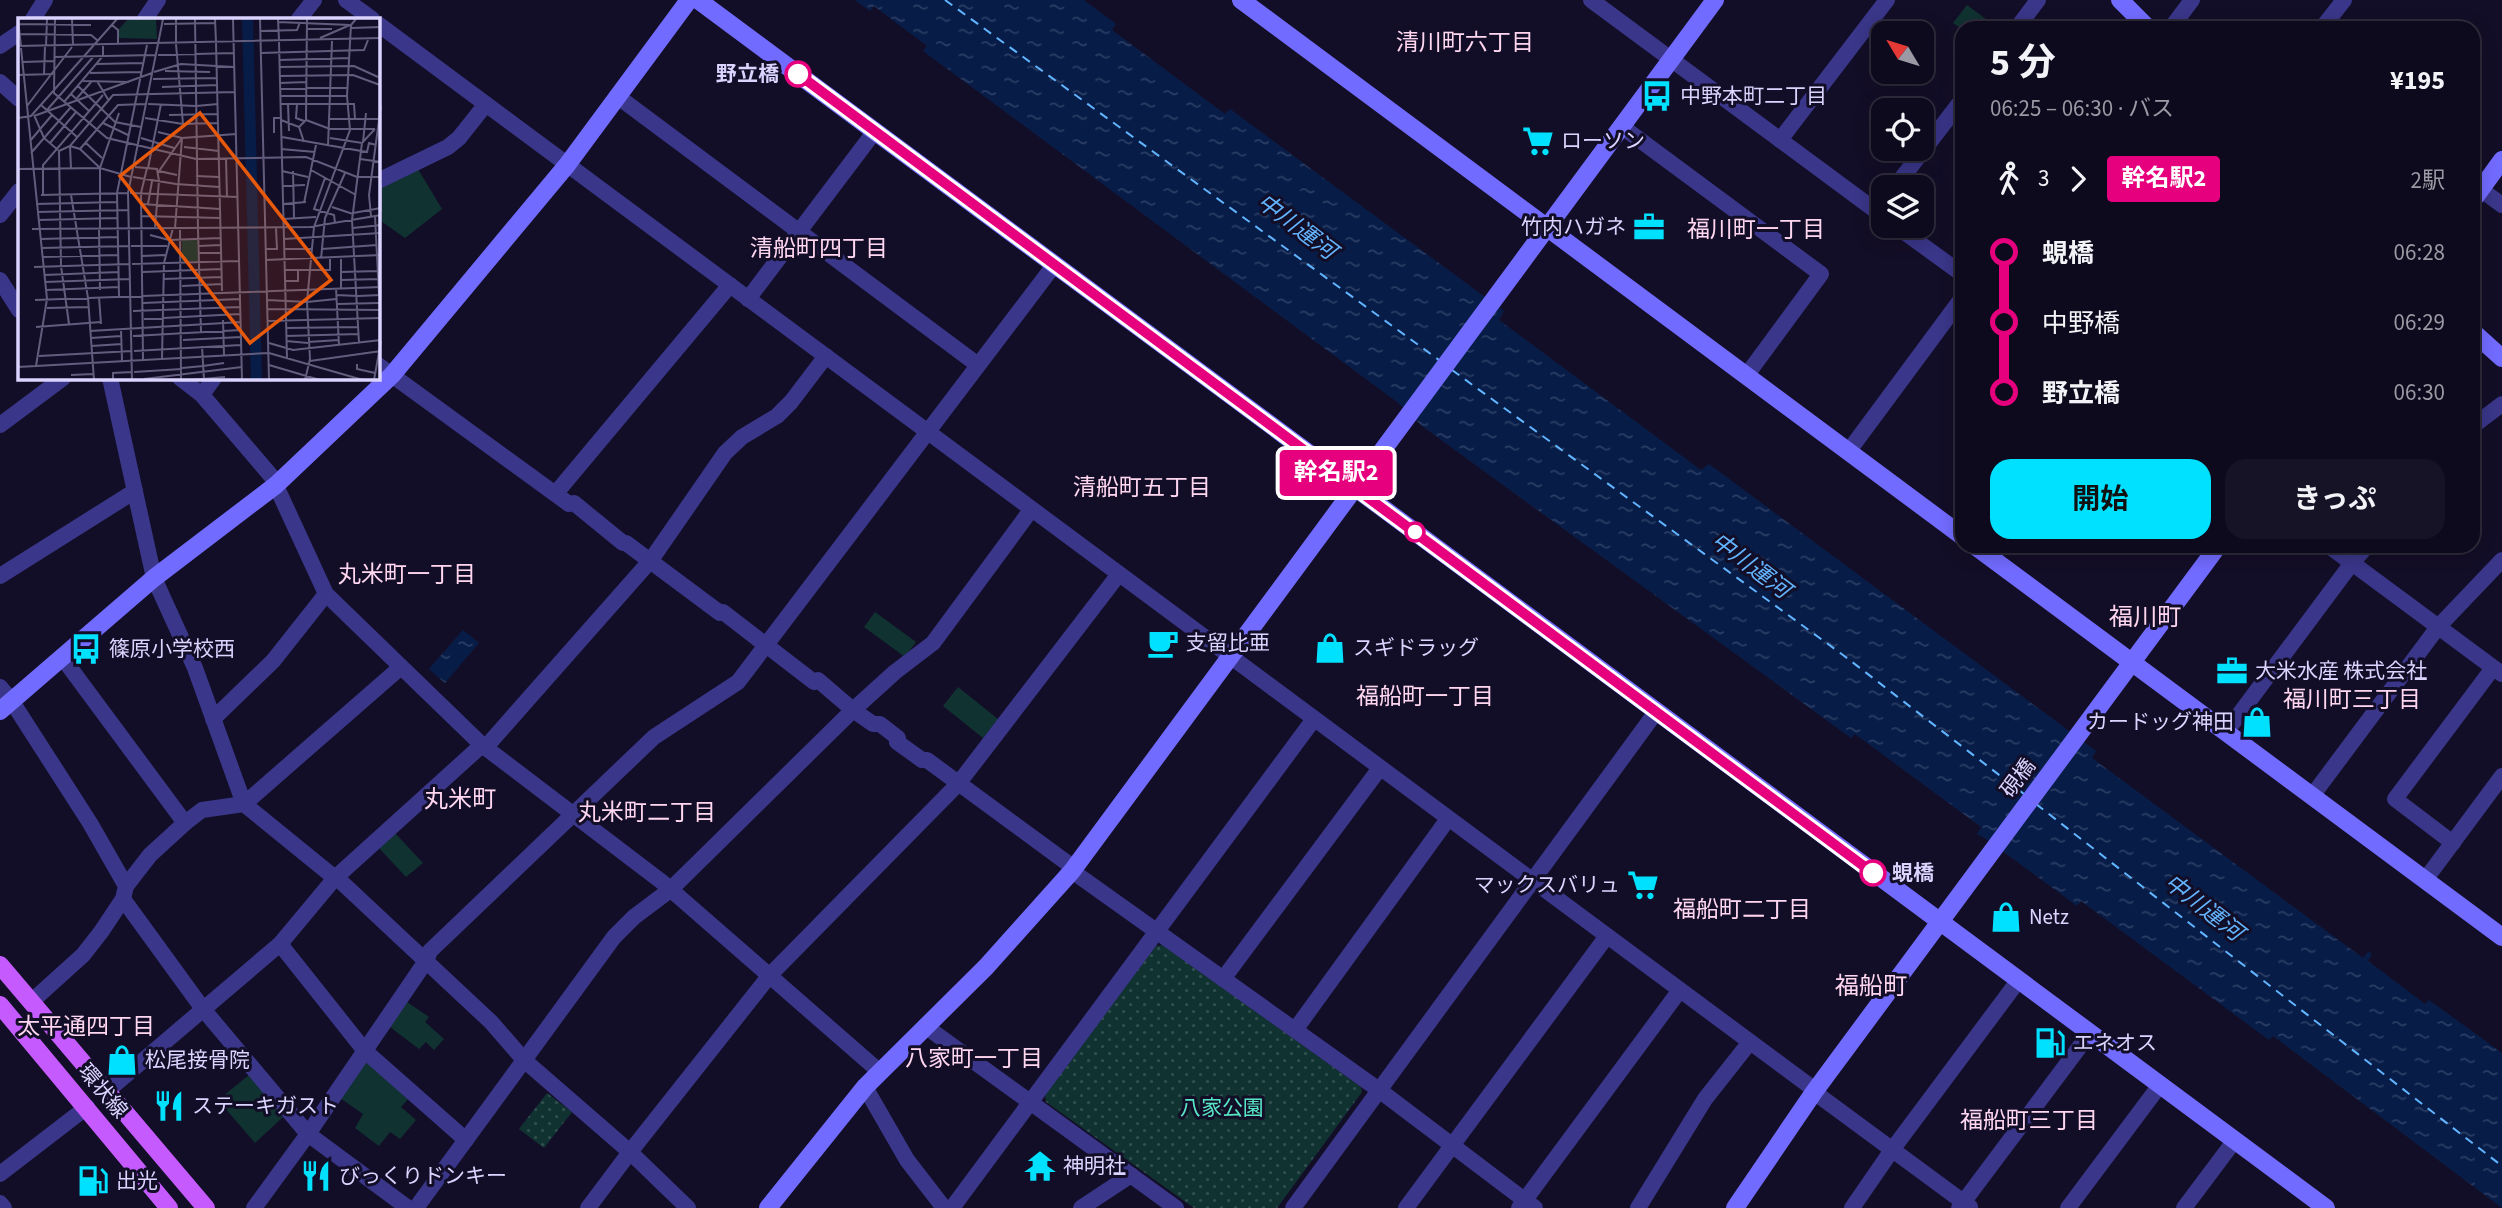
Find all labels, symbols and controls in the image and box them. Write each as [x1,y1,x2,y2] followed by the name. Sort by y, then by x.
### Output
[18,18,380,380] inset map
[1871,21,1934,84] north arrow
[1871,21,1934,238] map controls
[1396,26,1534,59] district label: 清川町六丁目
[1990,36,2056,90] text: 5 分
[716,59,779,89] place label: 野立橋
[785,61,811,87] marker: 野立橋
[2390,62,2445,99] text: ¥195
[1640,79,1674,113] bus stop icon: 中野本町二丁目
[1680,81,1827,111] place label: 中野本町二丁目
[1990,92,2174,125] text: 06:25 – 06:30 · バス
[1871,98,1934,161] button: locate
[1521,124,1555,158] supermarket icon: ローソン
[1561,126,1645,156] place label: ローソン
[1990,160,2028,198] icon: walk
[2059,160,2097,198] icon: forward
[2121,161,2206,196] text: 幹名駅2
[2038,162,2049,195] text: 3
[2411,164,2445,197] text: 2駅
[1871,175,1934,238] button: layers
[1250,186,1347,270] water label: 中川運河
[1632,210,1666,244] office icon: 竹内ハガネ
[1521,212,1626,242] place label: 竹内ハガネ
[1687,213,1825,246] district label: 福川町一丁目
[750,232,888,265] district label: 清船町四丁目
[2042,235,2094,272] text: 蜆橋
[2394,236,2445,269] text: 06:28
[2042,305,2120,342] text: 中野橋
[2394,306,2445,339] text: 06:29
[2042,375,2120,412] text: 野立橋
[2394,376,2445,409] text: 06:30
[1287,450,1385,496] line badge: 幹名駅2
[1294,455,1378,490] text: 幹名駅2
[1990,459,2211,539] button: 開始
[2225,459,2445,539] button: きっぷ
[1073,471,1211,504] district label: 清船町五丁目
[1405,522,1425,542] unlabelled marker
[1704,525,1801,609] water label: 中川運河
[338,558,476,591] district label: 丸米町一丁目
[2109,600,2181,635] district label: 福川町
[1146,626,1180,660] cafe icon: 支留比亜
[1186,628,1270,658] place label: 支留比亜
[1313,631,1347,665] shop icon: スギドラッグ
[69,632,103,666] bus stop icon: 篠原小学校西
[1353,633,1479,663] place label: スギドラッグ
[109,634,235,664] place label: 篠原小学校西
[2215,654,2249,688] office icon: 大米水産 株式会社
[2255,656,2427,686] place label: 大米水産 株式会社
[1356,680,1494,713] district label: 福船町一丁目
[2283,683,2421,716] district label: 福川町三丁目
[2240,705,2274,739] shop icon: カードッグ神田
[2087,707,2234,737] place label: カードッグ神田
[1993,752,2043,804] street label: 硯橋
[424,782,496,817] district label: 丸米町
[578,796,716,829] district label: 丸米町二丁目
[1892,858,1934,888] place label: 蜆橋
[1860,860,1886,886] marker: 蜆橋
[2157,866,2253,951] water label: 中川運河
[1626,868,1660,902] supermarket icon: マックスバリュ
[1474,870,1620,900] place label: マックスバリュ
[1673,893,1811,926] district label: 福船町二丁目
[1989,900,2023,934] shop icon: Netz
[2029,902,2069,932] place label: Netz
[1835,969,1907,1004] district label: 福船町
[17,1010,155,1043] district label: 太平通四丁目
[2033,1026,2067,1060] fuel station icon: エネオス
[2073,1028,2157,1058] place label: エネオス
[905,1042,1043,1075] district label: 八家町一丁目
[105,1043,139,1077] shop icon: 松尾接骨院
[145,1045,250,1075] place label: 松尾接骨院
[71,1057,135,1125] street label: 環状線
[152,1089,186,1123] restaurant icon: ステーキガスト
[192,1091,339,1121] place label: ステーキガスト
[1180,1093,1264,1123] park label: 八家公園
[1960,1104,2098,1137] district label: 福船町三丁目
[1023,1149,1057,1183] temple icon: 神明社
[1063,1151,1126,1181] place label: 神明社
[299,1159,333,1193] restaurant icon: びっくりドンキー
[339,1161,507,1191] place label: びっくりドンキー
[76,1164,110,1198] fuel station icon: 出光
[116,1166,158,1196] place label: 出光

